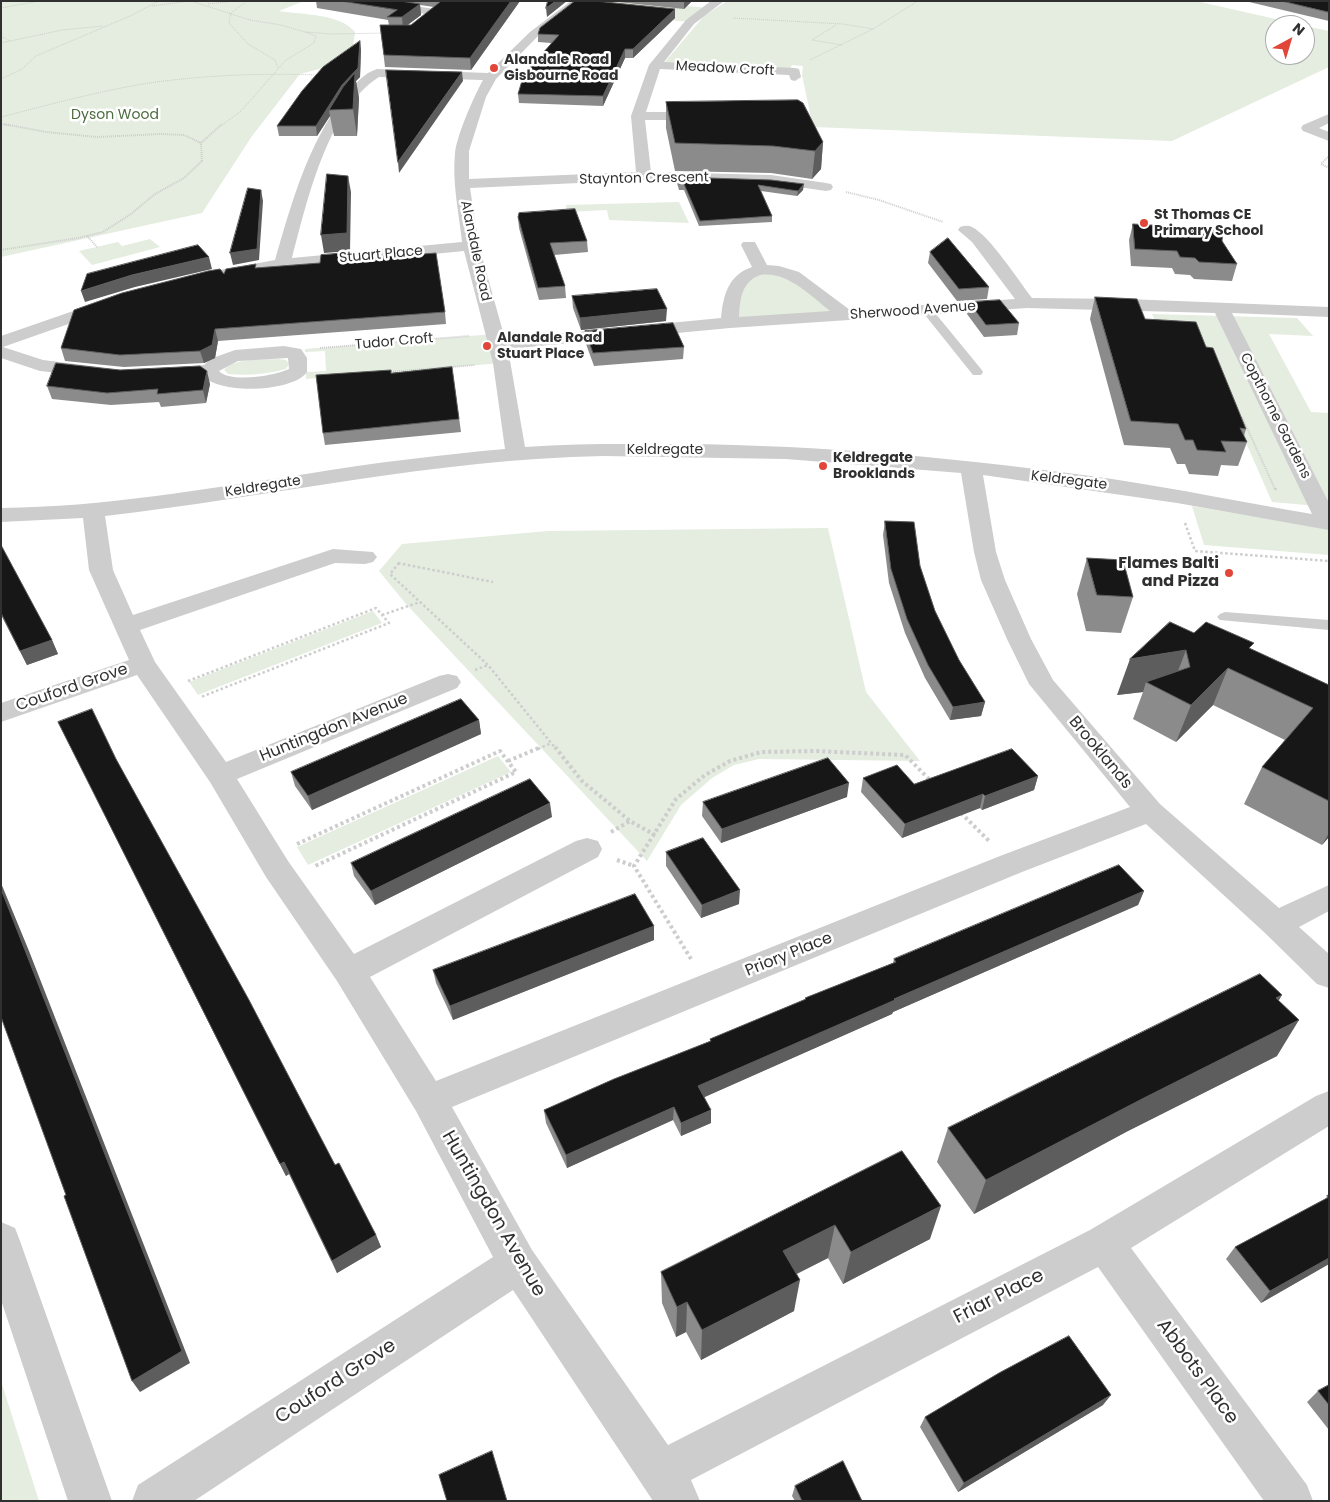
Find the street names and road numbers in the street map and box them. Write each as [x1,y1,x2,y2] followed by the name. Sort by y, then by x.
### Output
[675,58,775,80] street label: Meadow Croft
[579,169,709,189] street label: Staynton Crescent
[456,199,494,303] street label: Alandale Road
[338,243,424,267] street label: Stuart Place
[849,298,977,324] street label: Sherwood Avenue
[354,330,434,354] street label: Tudor Croft
[1236,350,1314,482] street label: Copthorne Gardens
[627,442,703,458] street label: Keldregate
[1030,468,1108,494] street label: Keldregate
[224,473,302,501] street label: Keldregate
[14,660,130,716] street label: Couford Grove
[257,690,411,766] street label: Huntingdon Avenue
[1064,713,1136,793] street label: Brooklands
[743,929,835,981] street label: Priory Place
[436,1127,550,1301] street label: Huntingdon Avenue
[950,1265,1048,1329] street label: Friar Place
[1151,1315,1243,1429] street label: Abbots Place
[272,1335,400,1429] street label: Couford Grove

